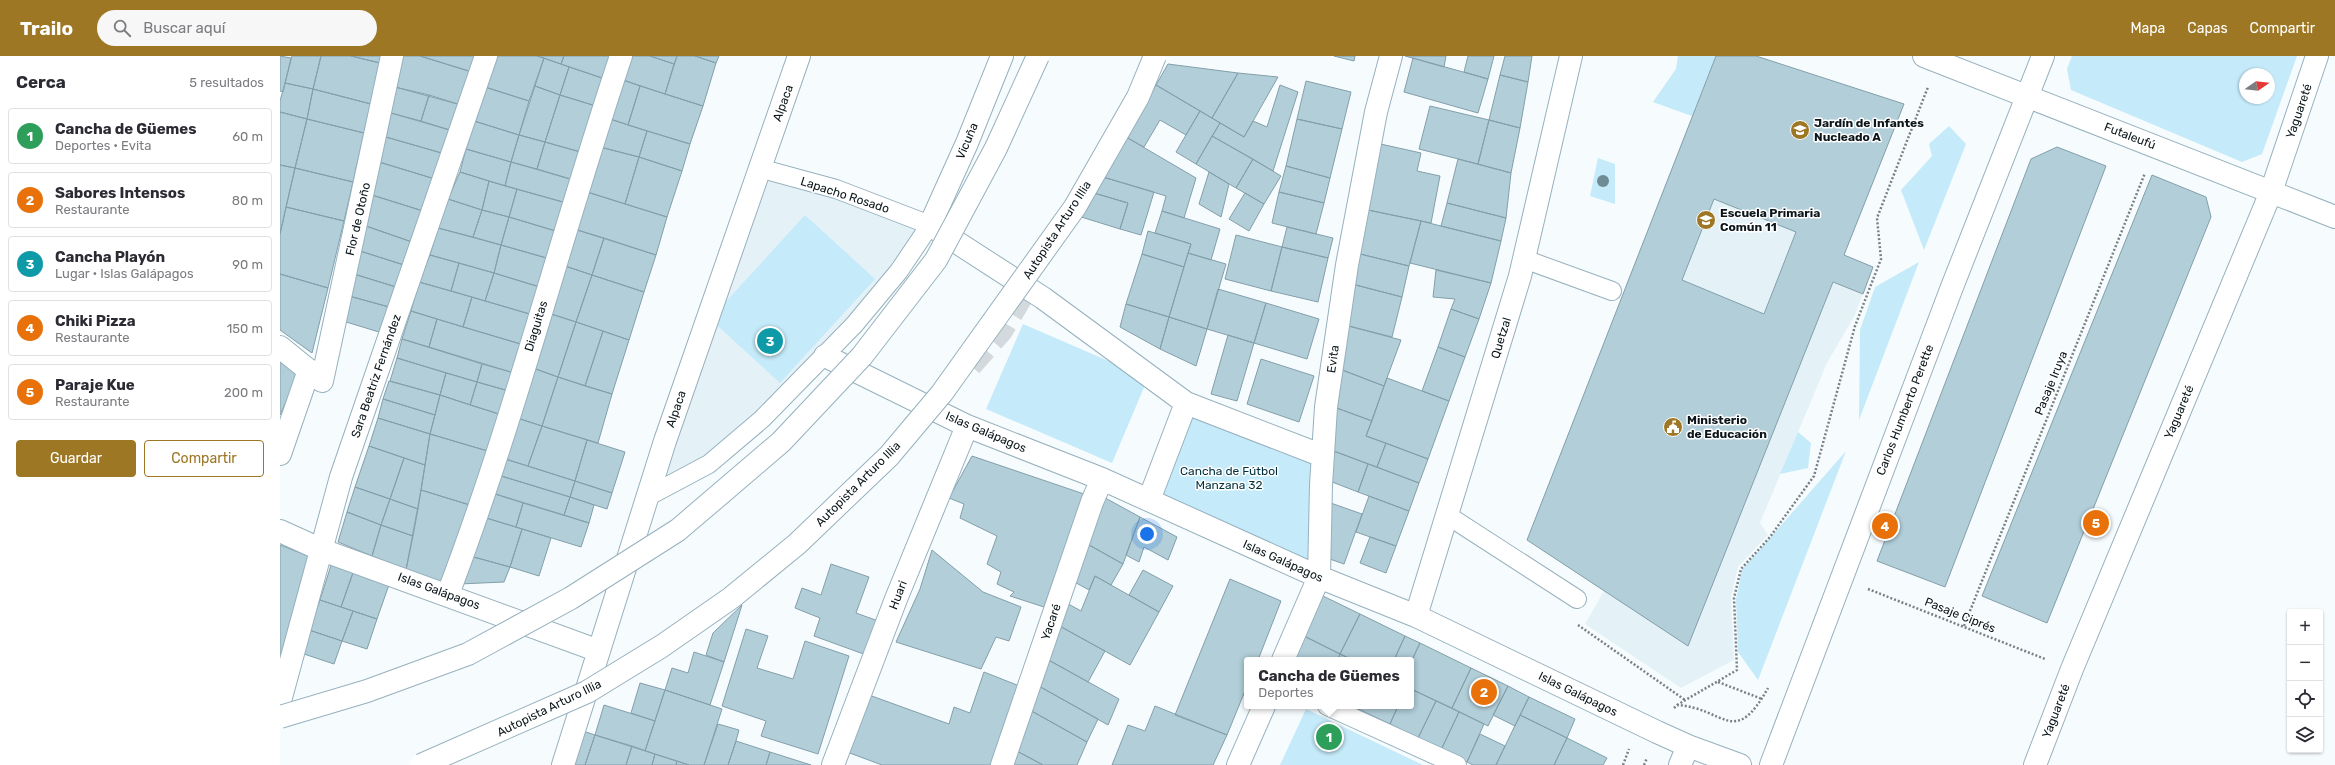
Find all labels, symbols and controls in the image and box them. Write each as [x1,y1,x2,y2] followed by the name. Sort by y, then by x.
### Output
[97,10,377,46] search box
[20,17,73,40] text: Trailo
[111,17,133,39] icon: search
[143,19,225,37] text: Buscar aquí
[2130,20,2165,37] text: Mapa
[2187,20,2228,37] text: Capas
[2250,20,2315,37] text: Compartir
[2239,68,2275,104] north arrow
[16,72,66,92] text: Cerca
[189,75,264,90] text: 5 resultados
[2283,82,2315,140] street label: Yaguareté
[770,83,796,123] street label: Alpaca
[1814,116,1924,144] place label: Jardín de Infantes Nucleado A
[1789,119,1811,141] school or university icon: Jardín de Infantes Nucleado A
[55,120,197,138] text: Cancha de Güemes
[2102,120,2158,152] street label: Futaleufú
[953,121,981,161] street label: Vicuña
[27,129,33,144] text: 1
[232,129,263,144] text: 60 m
[55,138,151,153] text: Deportes · Evita
[799,174,891,216] street label: Lapacho Rosado
[1020,178,1094,282] street label: Autopista Arturo Illia
[343,181,373,257] street label: Flor de Otoño
[55,184,185,202] text: Sabores Intensos
[26,193,34,208] text: 2
[232,193,263,208] text: 80 m
[55,202,130,217] text: Restaurante
[1720,206,1820,234] place label: Escuela Primaria Común 11
[1695,209,1717,231] school or university icon: Escuela Primaria Común 11
[55,248,165,266] text: Cancha Playón
[26,257,34,272] text: 3
[232,257,263,272] text: 90 m
[55,266,194,281] text: Lugar · Islas Galápagos
[522,299,550,353] street label: Diaguitas
[55,312,136,330] text: Chiki Pizza
[348,312,404,440] street label: Sara Beatriz Fernández
[1488,316,1514,360] street label: Quetzal
[26,321,34,336] text: 4
[227,321,263,336] text: 150 m
[757,326,783,356] pin: 3
[55,330,130,345] text: Restaurante
[1874,342,1937,477] street label: Carlos Humberto Perette
[1324,344,1342,374] street label: Evita
[2032,349,2070,417] street label: Pasaje Iruya
[55,376,135,394] text: Paraje Kue
[2161,383,2197,441] street label: Yaguareté
[26,385,34,400] text: 5
[224,385,263,400] text: 200 m
[663,389,689,429] street label: Alpaca
[55,394,130,409] text: Restaurante
[944,409,1028,455] street label: Islas Galápagos
[1687,413,1767,441] place label: Ministerio de Educación
[1662,416,1684,438] public building icon: Ministerio de Educación
[813,439,903,529] street label: Autopista Arturo Illia
[16,440,136,477] button: Guardar
[144,440,264,477] button: Compartir
[1180,464,1278,492] park label: Cancha de Fútbol Manzana 32
[2083,508,2109,538] pin: 5
[1872,511,1898,541] pin: 4
[1137,524,1157,544] your location
[1241,537,1325,585] street label: Islas Galápagos
[396,570,482,612] street label: Islas Galápagos
[886,578,910,611] street label: Huari
[1923,594,1997,636] street label: Pasaje Ciprés
[1038,602,1064,642] street label: Yacaré
[2287,609,2323,753] map controls
[2287,609,2323,645] button: +
[2287,645,2323,681] button: −
[1244,657,1414,709] popup
[1258,667,1400,685] text: Cancha de Güemes
[1536,669,1620,719] street label: Islas Galápagos
[495,677,603,739] street label: Autopista Arturo Illia
[1471,677,1497,707] pin: 2
[2287,681,2323,717] button: locate
[2039,682,2073,740] street label: Yaguareté
[1258,685,1314,700] text: Deportes
[2287,717,2323,753] button: layers
[1316,722,1342,752] pin: 1

